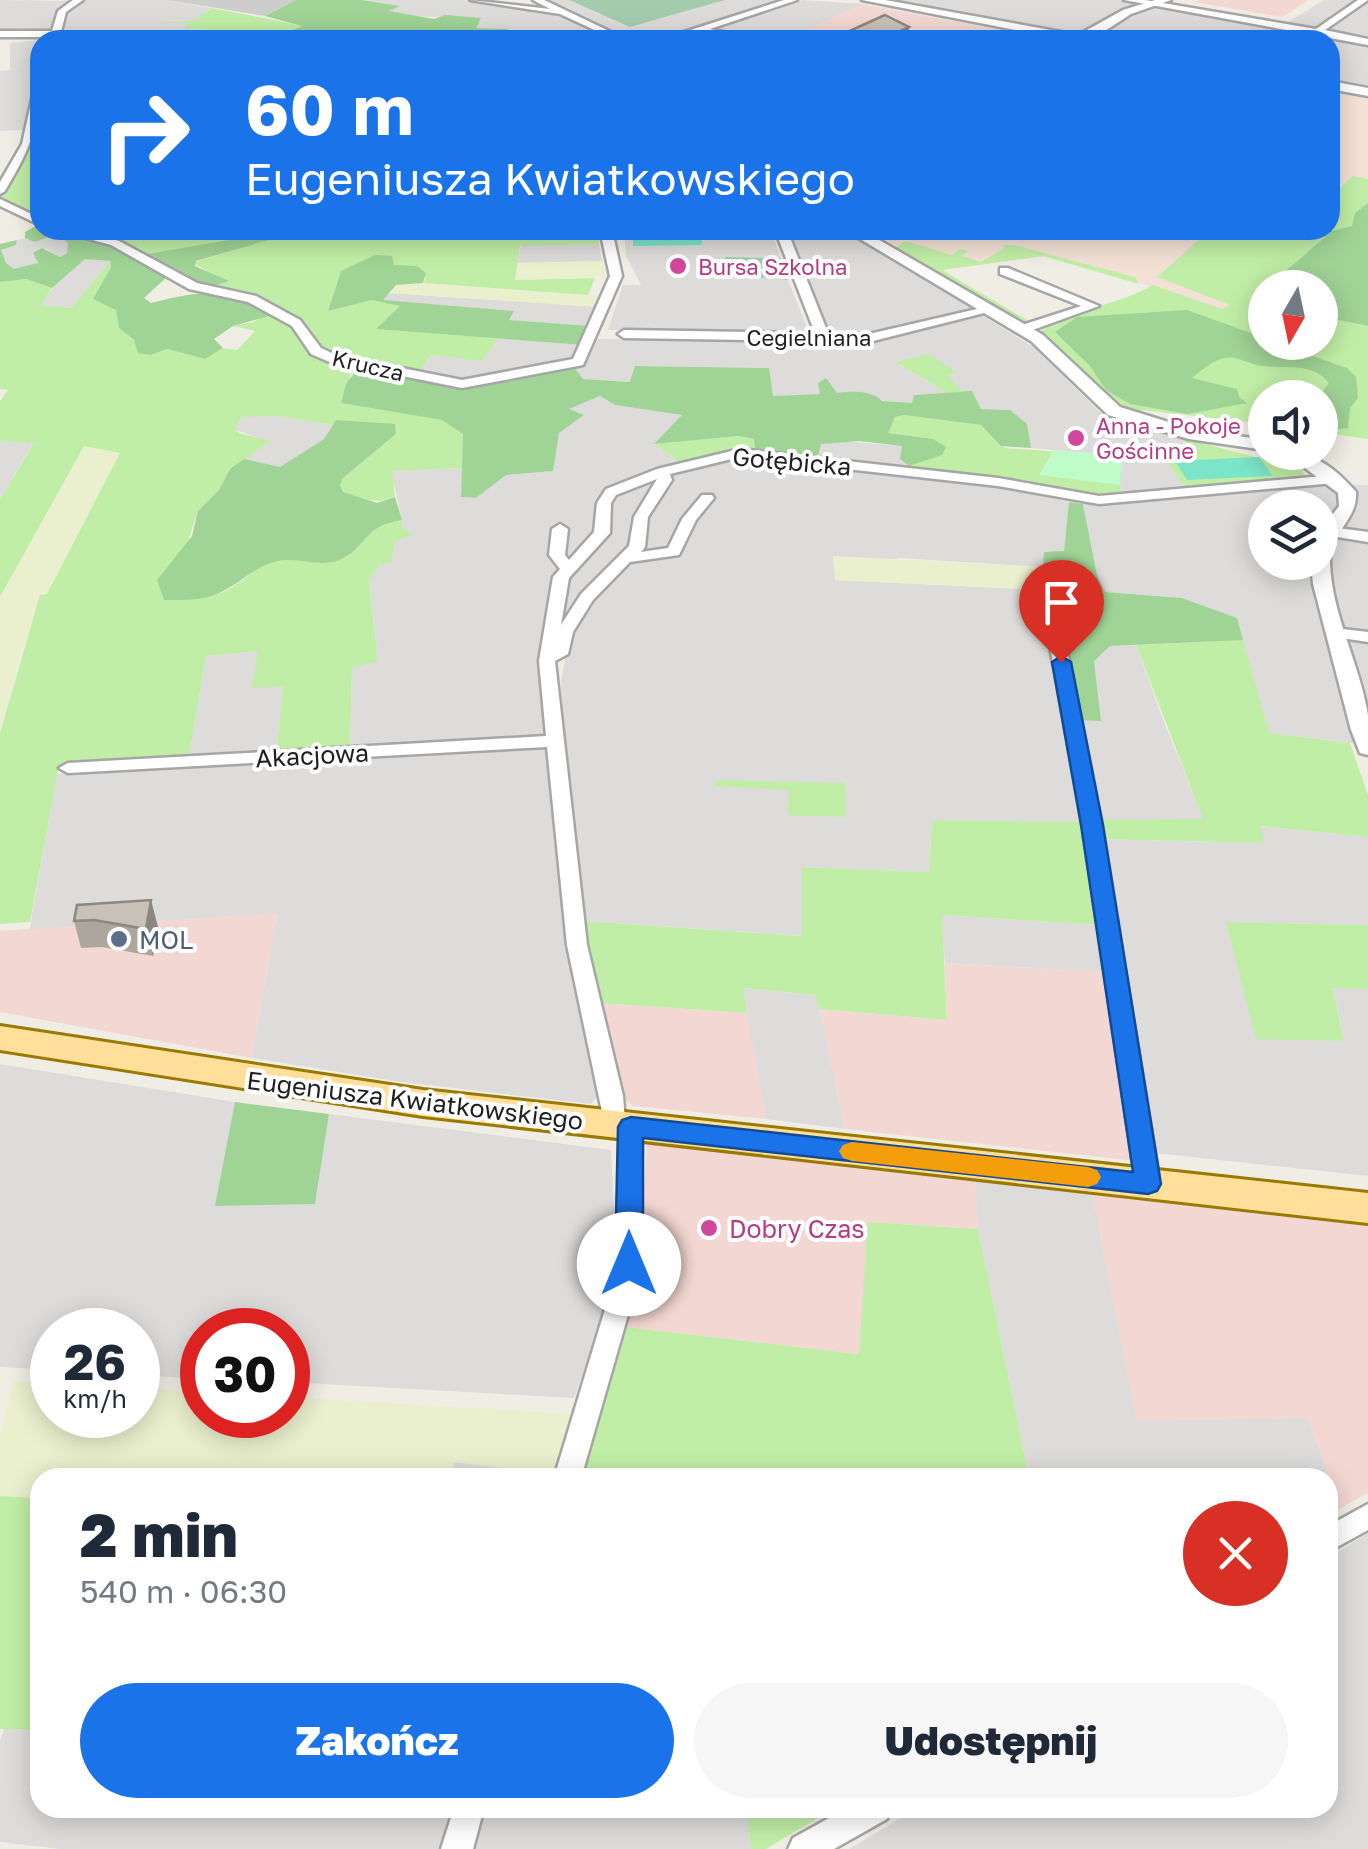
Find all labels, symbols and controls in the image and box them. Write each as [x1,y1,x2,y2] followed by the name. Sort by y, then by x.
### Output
[245,66,414,150] text: 60 m
[80,70,210,200] icon: right
[245,151,855,205] text: Eugeniusza Kwiatkowskiego
[698,253,848,280] place label: Bursa Szkolna
[667,255,689,277] marker: Bursa Szkolna
[1248,270,1338,360] north arrow
[1248,270,1338,580] map controls
[747,324,871,351] street label: Cegielniana
[330,344,406,386] street label: Krucza
[1248,380,1338,470] button: sound
[1096,412,1241,464] place label: Anna - Pokoje Gościnne
[1065,427,1087,449] marker: Anna - Pokoje Gościnne
[731,440,853,482] street label: Gołębicka
[1248,490,1338,580] button: layers
[1019,560,1104,663] pin
[1034,575,1089,630] icon: arrive
[254,737,370,773] street label: Akacjowa
[139,924,193,955] place label: MOL
[108,928,130,950] marker: MOL
[245,1064,585,1136] street label: Eugeniusza Kwiatkowskiego
[577,1212,681,1316] position arrow
[729,1213,865,1244] place label: Dobry Czas
[698,1217,720,1239] marker: Dobry Czas
[180,1308,310,1438] speed limit sign: 30
[64,1331,126,1391] text: 26
[63,1383,127,1414] text: km/h
[80,1498,238,1570] text: 2 min
[1183,1501,1288,1606] button: close
[80,1572,287,1610] text: 540 m · 06:30
[80,1683,674,1798] button: Zakończ
[694,1683,1288,1798] button: Udostępnij

